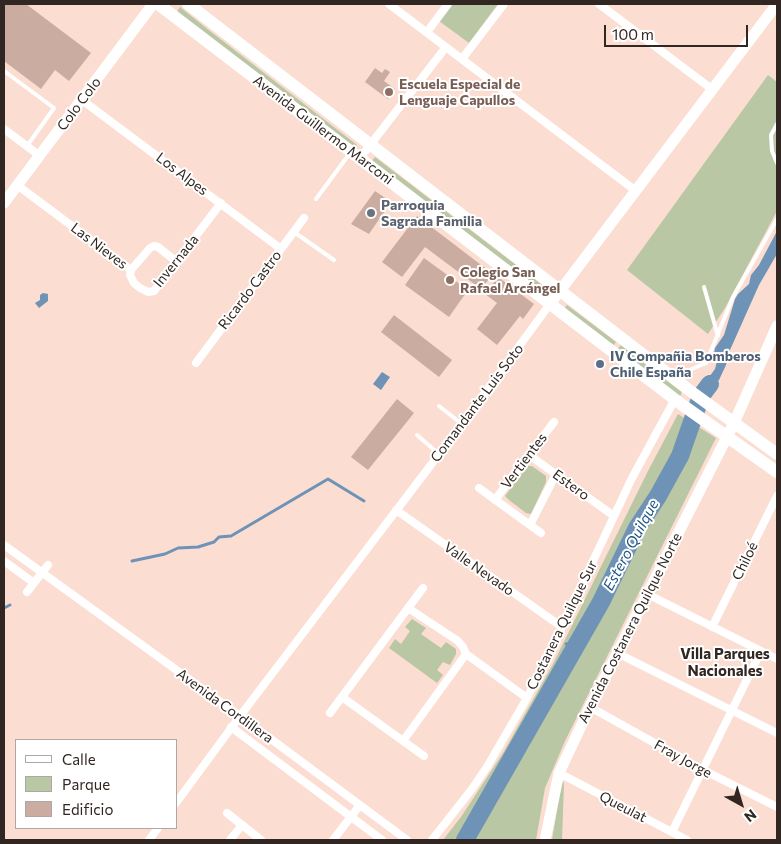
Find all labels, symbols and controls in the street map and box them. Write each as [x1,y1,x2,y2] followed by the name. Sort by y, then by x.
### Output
[606,15,750,47] scale bar
[612,25,654,43] text: 100 m
[250,72,396,188] street label: Avenida Guillermo Marconi
[54,74,104,134] street label: Colo Colo
[399,76,520,108] place label: Escuela Especial de Lenguaje Capullos
[383,86,395,98] marker: Escuela Especial de Lenguaje Capullos
[153,149,211,199] street label: Los Alpes
[381,197,482,230] place label: Parroquia Sagrada Familia
[365,207,377,219] marker: Parroquia Sagrada Familia
[67,219,131,273] street label: Las Nieves
[150,231,202,291] street label: Invernada
[215,247,285,333] street label: Ricardo Castro
[460,264,560,296] place label: Colegio San Rafael Arcángel
[444,274,456,286] marker: Colegio San Rafael Arcángel
[427,341,527,465] street label: Comandante Luis Soto
[610,348,761,381] place label: IV Compañia Bomberos Chile España
[594,358,606,370] marker: IV Compañia Bomberos Chile España
[498,430,550,492] street label: Vertientes
[549,466,593,504] street label: Estero
[599,496,663,594] water label: Estero Quilque
[575,530,685,726] street label: Avenida Costanera Quilque Norte
[441,539,517,599] street label: Valle Nevado
[729,539,761,583] street label: Chiloé
[523,557,601,693] street label: Costanera Quilque Sur
[680,645,770,680] district label: Villa Parques Nacionales
[173,665,277,747] street label: Avenida Cordillera
[651,736,715,782] street label: Fray Jorge
[15,739,178,829] legend
[62,750,96,768] text: Calle
[62,775,110,793] text: Parque
[716,779,766,829] north arrow
[596,788,650,826] street label: Queulat
[62,800,113,818] text: Edificio
[741,806,760,826] text: N

